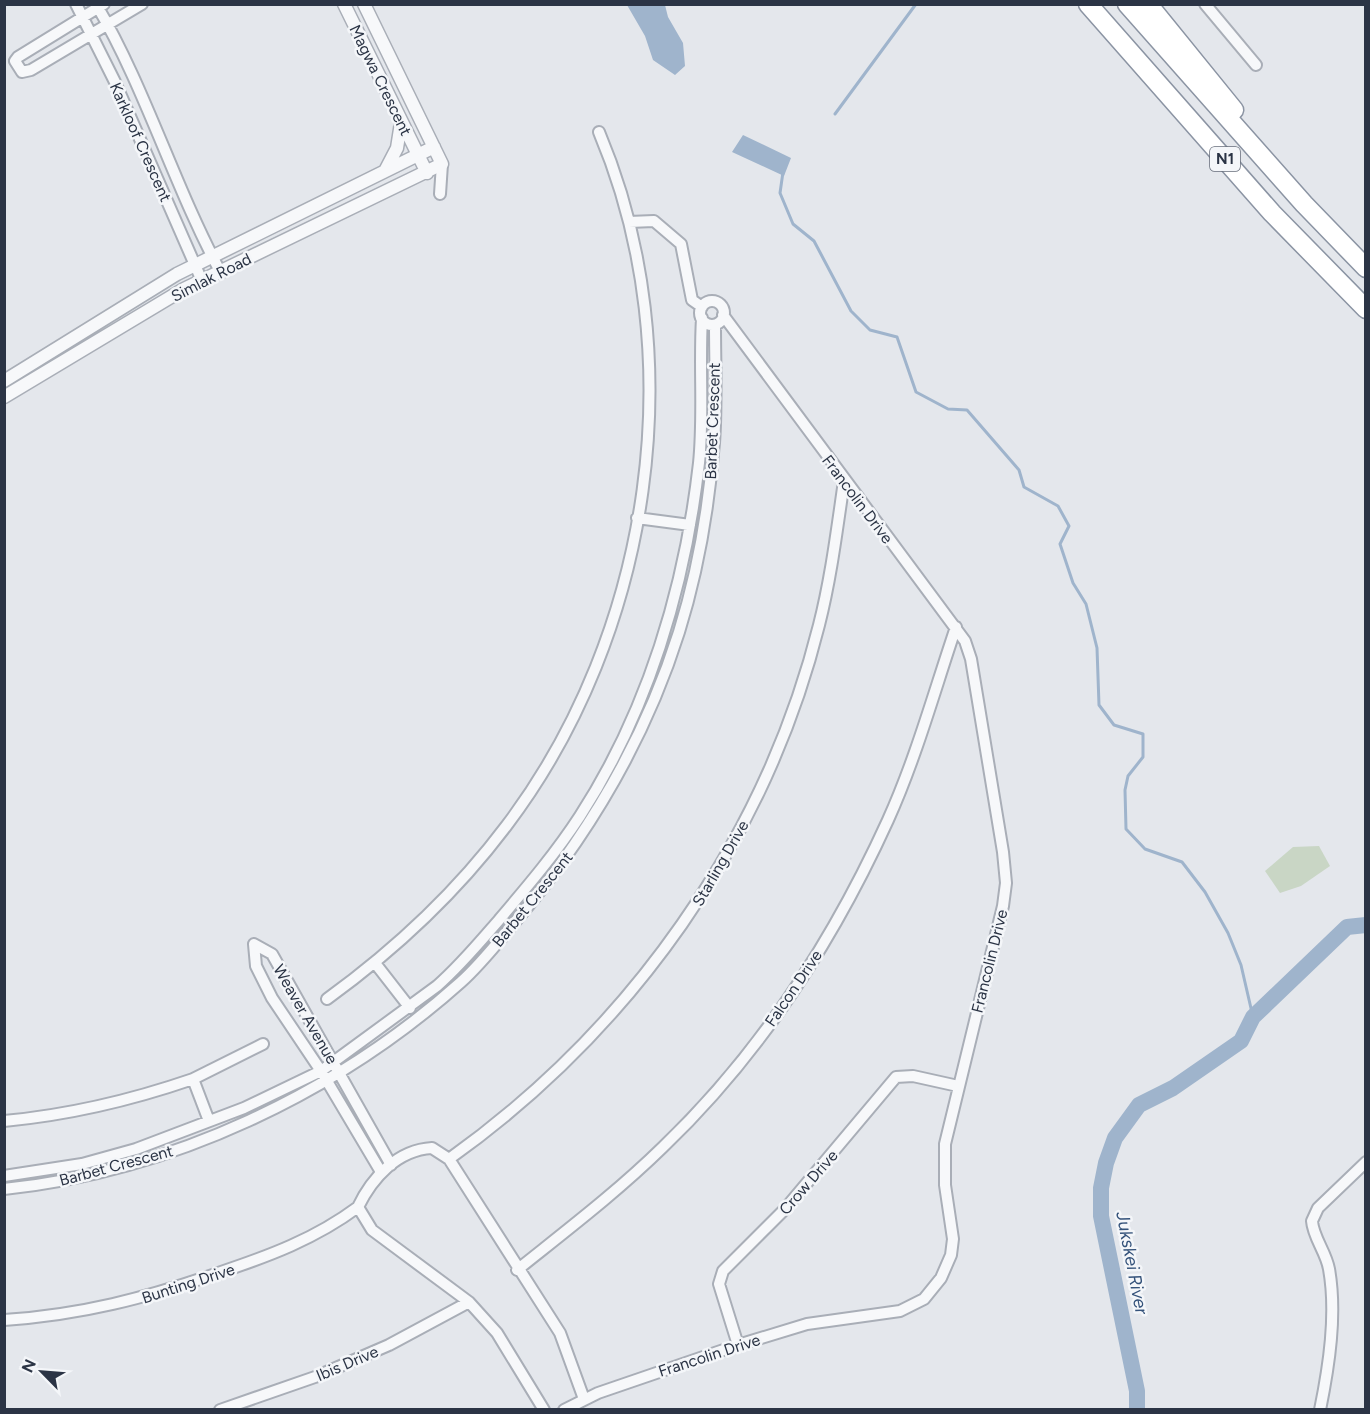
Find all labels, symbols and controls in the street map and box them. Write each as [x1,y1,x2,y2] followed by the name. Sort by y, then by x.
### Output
[345,22,416,139] street label: Magwa Crescent
[106,80,175,205] street label: Karkloof Crescent
[1210,147,1240,171] road number: N1
[168,249,254,306] street label: Simlak Road
[701,362,724,480] street label: Barbet Crescent
[818,451,897,548] street label: Francolin Drive
[688,817,753,910] street label: Starling Drive
[488,848,577,951] street label: Barbet Crescent
[967,907,1012,1015] street label: Francolin Drive
[761,946,826,1030] street label: Falcon Drive
[269,961,342,1068] street label: Weaver Avenue
[57,1141,175,1190] street label: Barbet Crescent
[775,1146,842,1219] street label: Crow Drive
[1111,1209,1153,1317] water label: Jukskei River
[139,1259,237,1307] street label: Bunting Drive
[656,1330,763,1381] street label: Francolin Drive
[12,1342,72,1402] north arrow
[313,1342,381,1385] street label: Ibis Drive
[18,1356,40,1375] text: N

